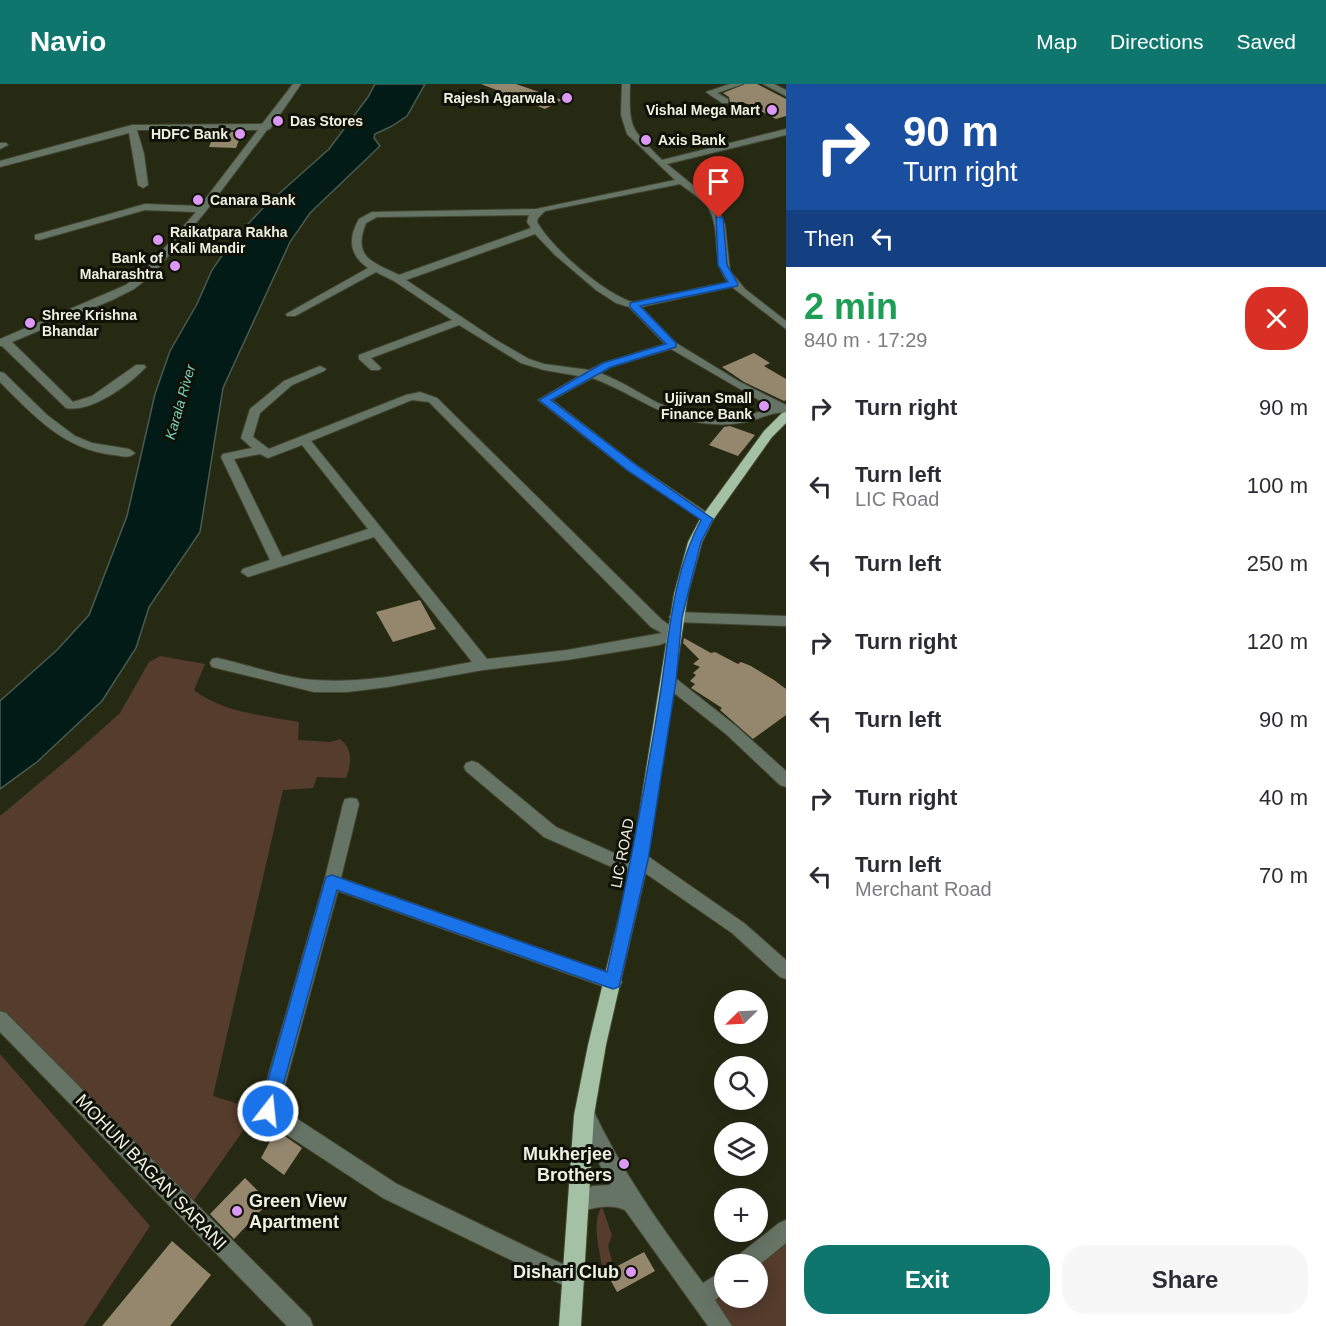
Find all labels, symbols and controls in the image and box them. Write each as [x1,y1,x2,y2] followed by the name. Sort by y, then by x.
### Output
[30,26,106,57] text: Navio
[1036,30,1077,53] text: Map
[1110,30,1203,53] text: Directions
[1236,30,1296,53] text: Saved
[443,90,555,106] place label: Rajesh Agarwala
[560,91,574,105] marker: Rajesh Agarwala
[646,102,760,118] place label: Vishal Mega Mart
[765,103,779,117] marker: Vishal Mega Mart
[804,108,882,186] icon: right
[903,108,999,155] text: 90 m
[290,113,363,129] place label: Das Stores
[271,114,285,128] marker: Das Stores
[151,126,228,142] place label: HDFC Bank
[233,127,247,141] marker: HDFC Bank
[658,132,726,148] place label: Axis Bank
[639,133,653,147] marker: Axis Bank
[693,156,744,218] pin
[903,157,1018,187] text: Turn right
[702,165,735,198] icon: arrive
[210,192,296,208] place label: Canara Bank
[191,193,205,207] marker: Canara Bank
[866,222,899,255] icon: left
[170,224,288,256] place label: Raikatpara Rakha Kali Mandir
[804,226,854,251] text: Then
[151,233,165,247] marker: Raikatpara Rakha Kali Mandir
[80,250,163,282] place label: Bank of Maharashtra
[168,259,182,273] marker: Bank of Maharashtra
[804,286,898,327] text: 2 min
[1245,287,1308,350] button: close
[42,307,137,339] place label: Shree Krishna Bhandar
[23,316,37,330] marker: Shree Krishna Bhandar
[804,329,927,351] text: 840 m · 17:29
[162,361,199,441] water label: Karala River
[661,390,752,422] place label: Ujjivan Small Finance Bank
[804,392,837,425] icon: right
[855,395,957,420] text: Turn right
[1259,395,1308,420] text: 90 m
[757,399,771,413] marker: Ujjivan Small Finance Bank
[855,462,941,487] text: Turn left
[804,470,837,503] icon: left
[1247,473,1308,498] text: 100 m
[855,488,940,510] text: LIC Road
[804,548,837,581] icon: left
[855,551,941,576] text: Turn left
[1247,551,1308,576] text: 250 m
[804,626,837,659] icon: right
[855,629,957,654] text: Turn right
[1247,629,1308,654] text: 120 m
[804,704,837,737] icon: left
[855,707,941,732] text: Turn left
[1259,707,1308,732] text: 90 m
[804,782,837,815] icon: right
[855,785,957,810] text: Turn right
[1259,785,1308,810] text: 40 m
[607,816,637,889] street label: LIC ROAD
[855,852,941,877] text: Turn left
[804,860,837,893] icon: left
[1259,863,1308,888] text: 70 m
[855,878,992,900] text: Merchant Road
[714,990,768,1044] north arrow
[714,990,768,1308] map controls
[714,1056,768,1110] button: search
[236,1079,300,1143] position arrow
[72,1090,230,1254] street label: MOHUN BAGAN SARANI
[714,1122,768,1176] button: layers
[523,1144,612,1185] place label: Mukherjee Brothers
[617,1157,631,1171] marker: Mukherjee Brothers
[714,1188,768,1242] button: +
[249,1191,348,1232] place label: Green View Apartment
[230,1204,244,1218] marker: Green View Apartment
[804,1245,1050,1314] button: Exit
[1062,1245,1308,1314] button: Share
[714,1254,768,1308] button: −
[513,1262,619,1282] place label: Dishari Club
[624,1265,638,1279] marker: Dishari Club

